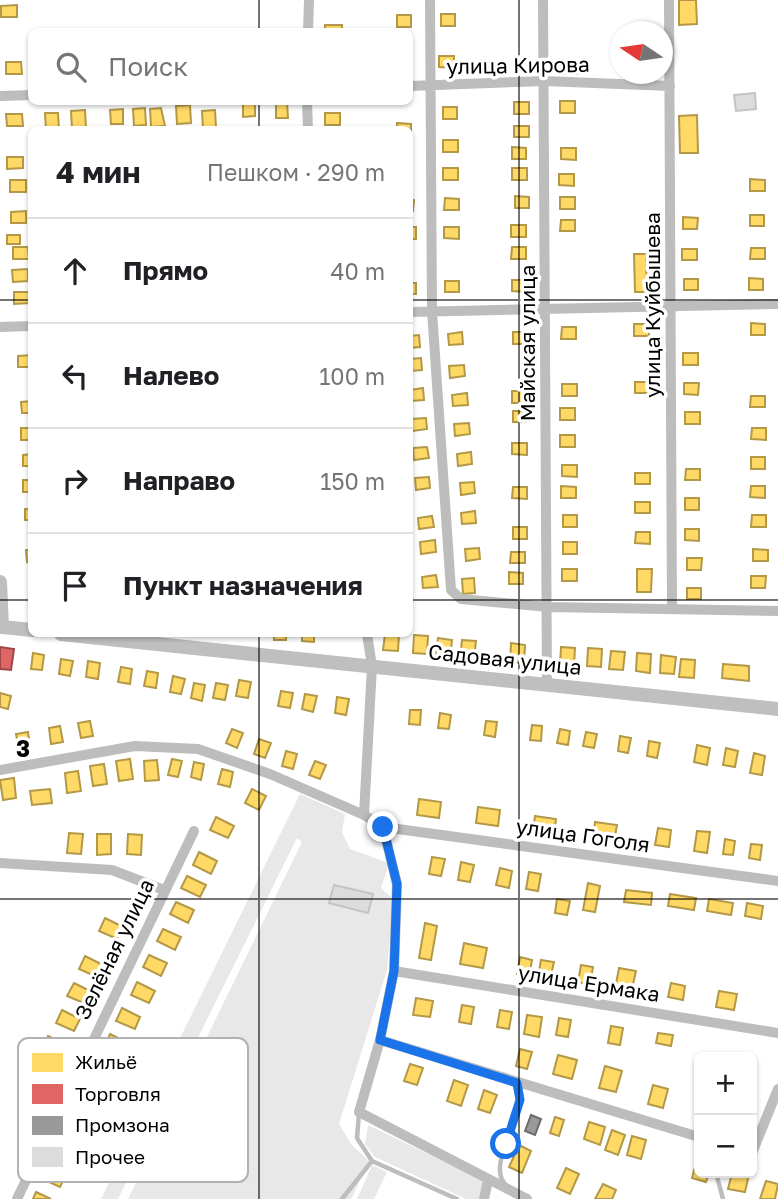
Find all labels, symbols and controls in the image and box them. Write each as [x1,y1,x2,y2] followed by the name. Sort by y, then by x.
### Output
[610,21,673,84] north arrow
[28,28,413,105] search box
[52,48,90,86] icon: search
[108,51,188,82] text: Поиск
[446,51,590,79] street label: улица Кирова
[56,154,140,190] text: 4 мин
[207,158,385,186] text: Пешком · 290 m
[639,212,665,398] street label: улица Куйбышева
[56,252,94,290] icon: ahead
[123,255,208,286] text: Прямо
[331,257,385,285] text: 40 m
[514,265,540,421] street label: Майская улица
[56,357,94,395] icon: left
[123,360,219,391] text: Налево
[319,362,385,390] text: 100 m
[56,462,94,500] icon: right
[123,465,235,496] text: Направо
[320,467,385,495] text: 150 m
[56,567,94,605] icon: arrive
[123,570,363,601] text: Пункт назначения
[427,638,583,680] street label: Садовая улица
[16,734,30,762] text: 3
[367,811,398,842] route end
[514,813,652,857] street label: улица Гоголя
[69,874,159,1024] street label: Зелёная улица
[516,959,662,1007] street label: улица Ермака
[18,1038,248,1182] legend
[75,1050,137,1073] text: Жильё
[694,1052,757,1178] map controls
[694,1052,757,1115] button: +
[75,1082,161,1105] text: Торговля
[75,1113,170,1136] text: Промзона
[694,1115,757,1178] button: −
[490,1128,521,1159] route start
[75,1145,145,1168] text: Прочее

